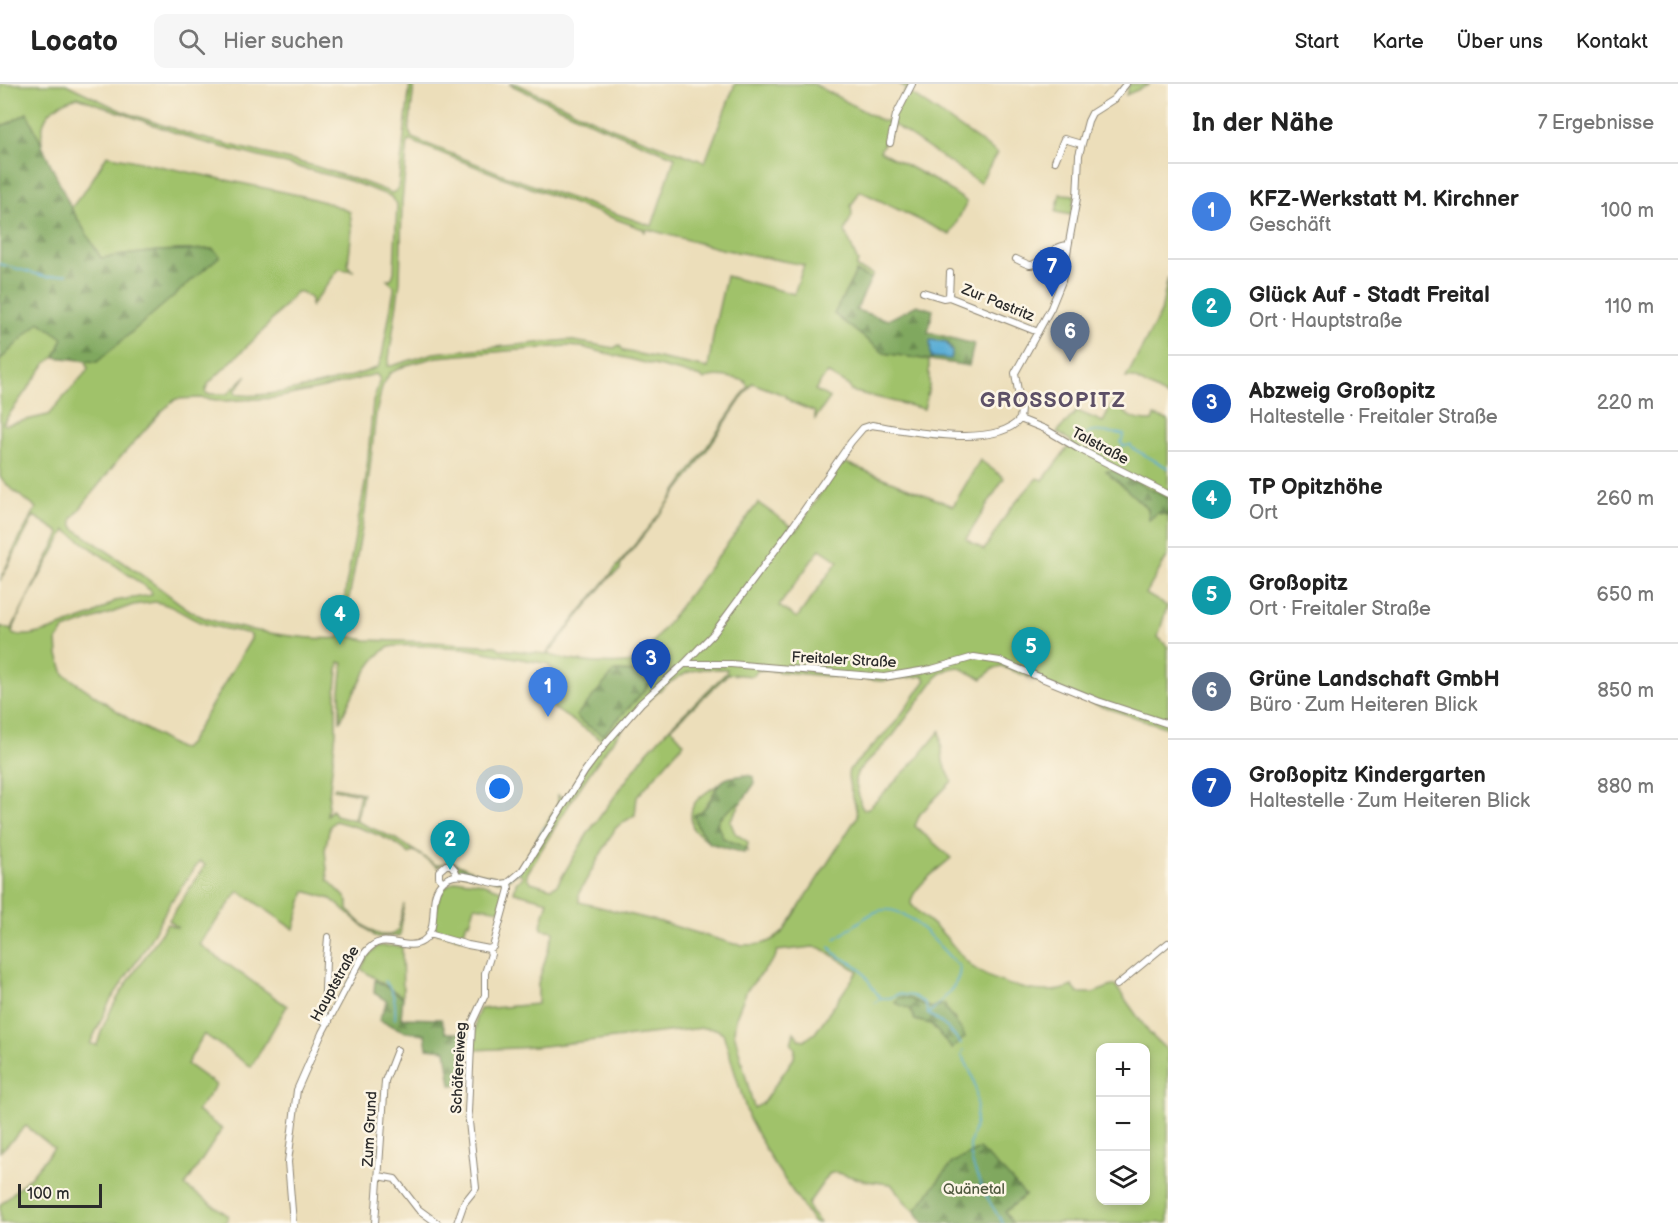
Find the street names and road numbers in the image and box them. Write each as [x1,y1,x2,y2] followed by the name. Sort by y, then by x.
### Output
[958,279,1038,326] street label: Zur Pastritz
[1068,423,1132,469] street label: Talstraße
[791,648,897,672] street label: Freitaler Straße
[306,943,364,1025] street label: Hauptstraße
[447,1022,471,1114] street label: Schäfereiweg
[358,1091,381,1168] street label: Zum Grund

